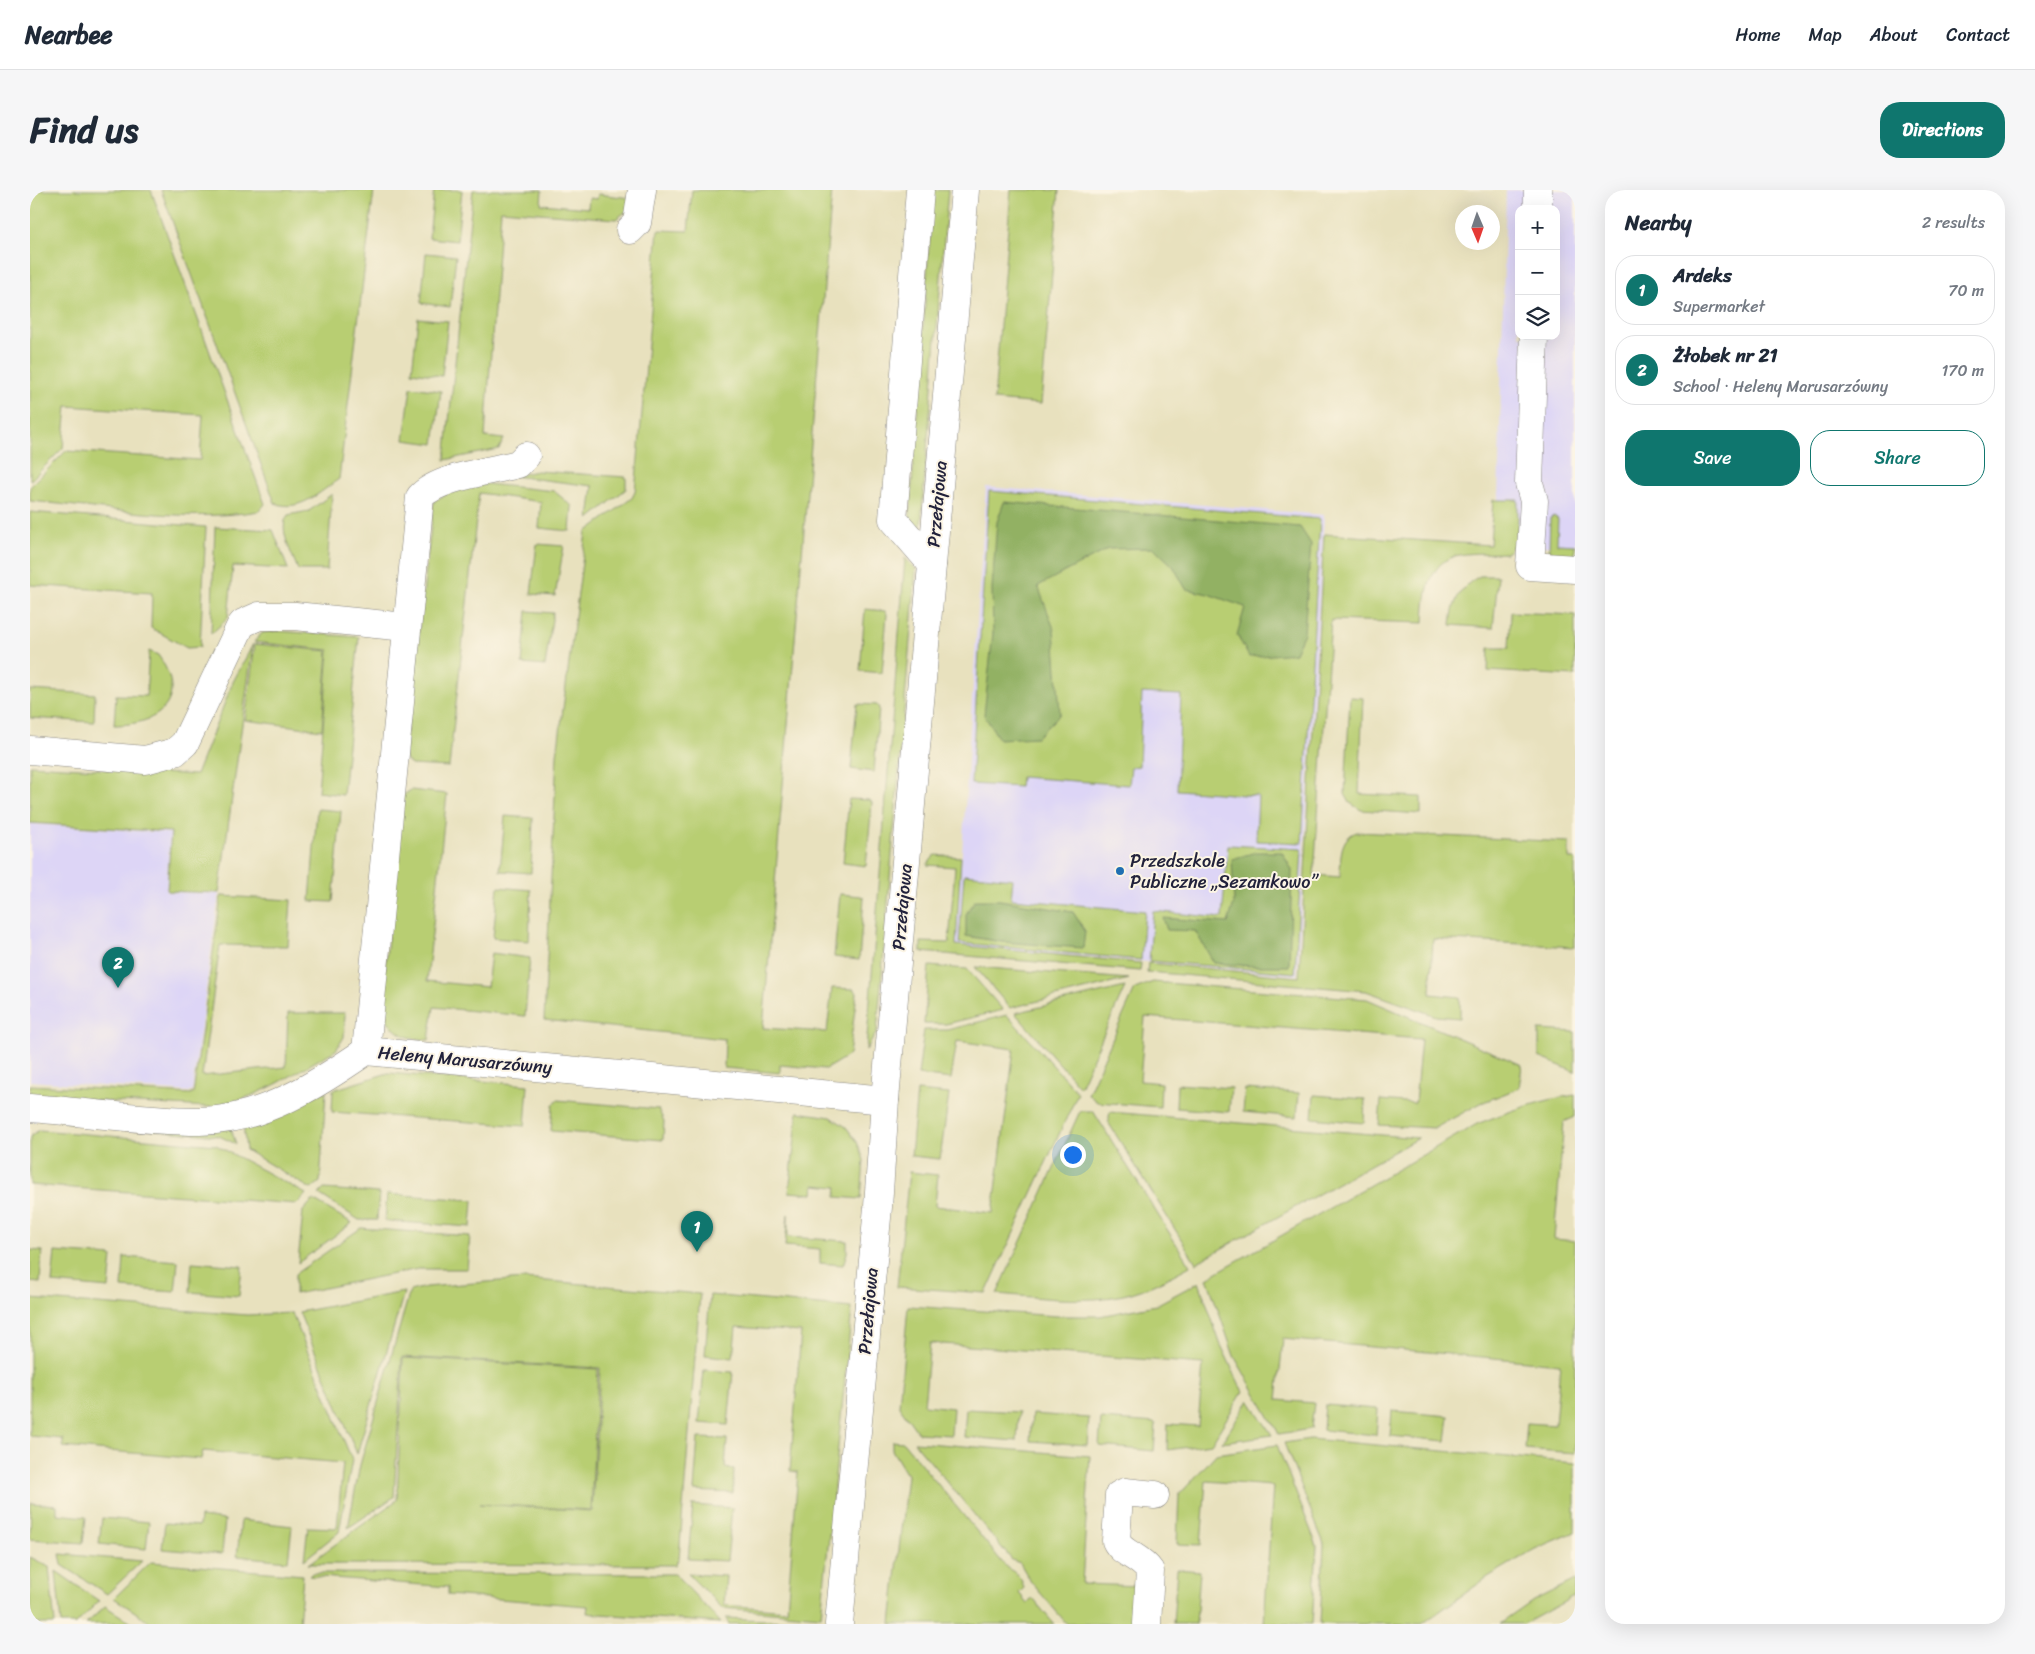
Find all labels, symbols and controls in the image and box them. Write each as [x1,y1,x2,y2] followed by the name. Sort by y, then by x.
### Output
[25,14,113,56] text: Nearbee
[1736,19,1781,51] text: Home
[1809,19,1842,51] text: Map
[1870,19,1918,51] text: About
[1946,19,2010,51] text: Contact
[30,99,138,161] text: Find us
[1880,102,2005,158] button: Directions
[1625,204,1691,242] text: Nearby
[1455,205,1500,250] north arrow
[1515,205,1560,340] map controls
[1515,205,1560,250] button: +
[1922,208,1985,237] text: 2 results
[1515,250,1560,295] button: −
[1673,259,1732,292] text: Ardeks
[1639,276,1645,305] text: 1
[1948,276,1984,305] text: 70 m
[1673,292,1765,321] text: Supermarket
[1515,295,1560,340] button: layers
[1673,339,1778,372] text: Żłobek nr 21
[1637,356,1647,385] text: 2
[1941,356,1984,385] text: 170 m
[1673,372,1888,401] text: School · Heleny Marusarzówny
[1625,430,1800,486] button: Save
[1810,430,1985,486] button: Share
[917,459,957,549] street label: Przełajowa
[1130,845,1319,898] place label: Przedszkole Publiczne „Sezamkowo”
[882,862,922,952] street label: Przełajowa
[1114,865,1126,877] marker: Przedszkole Publiczne „Sezamkowo”
[102,947,134,988] pin: 2
[377,1036,554,1084] street label: Heleny Marusarzówny
[1060,1142,1086,1168] your location
[681,1211,713,1252] pin: 1
[848,1266,888,1356] street label: Przełajowa

